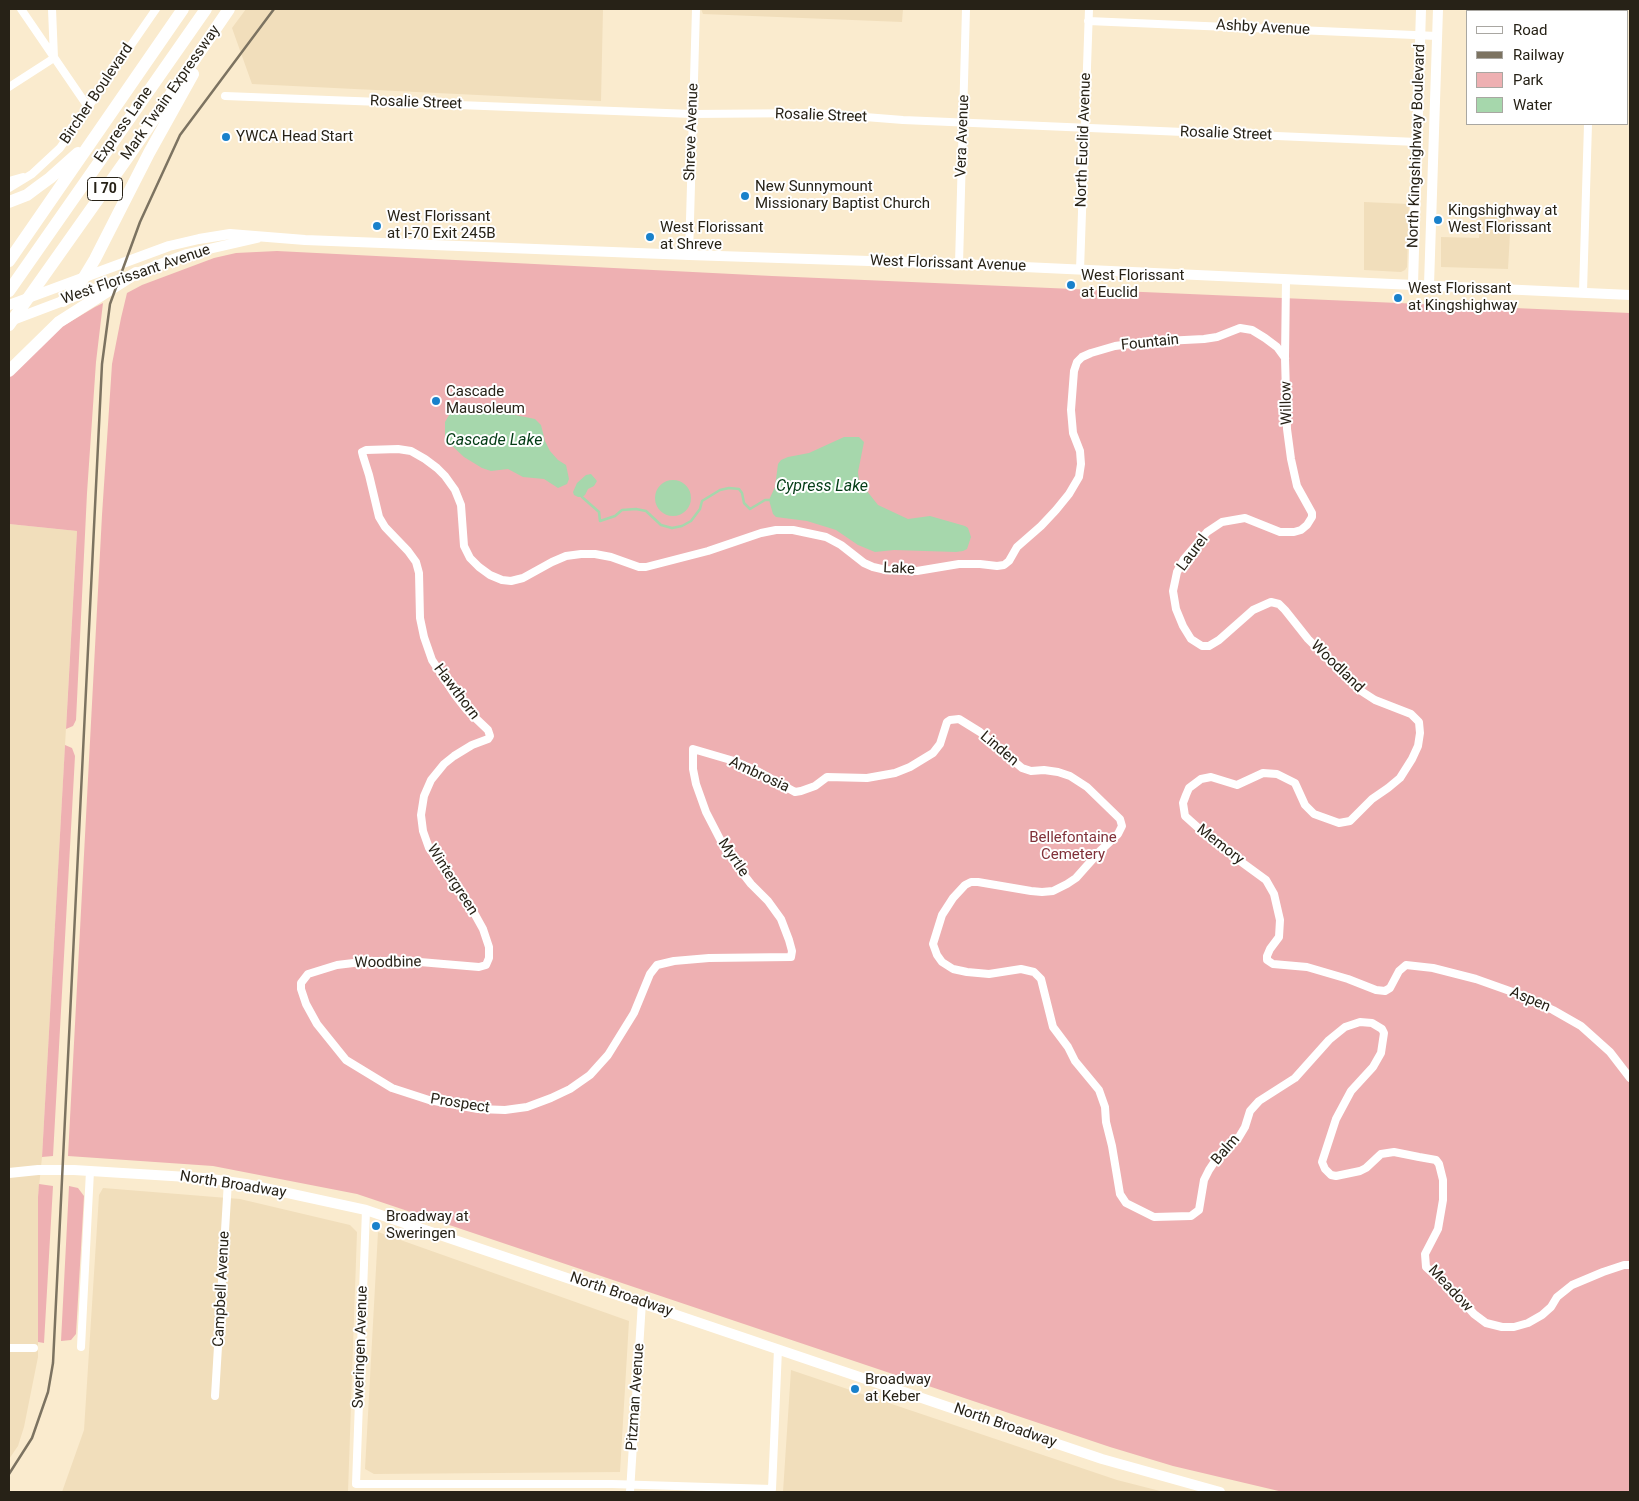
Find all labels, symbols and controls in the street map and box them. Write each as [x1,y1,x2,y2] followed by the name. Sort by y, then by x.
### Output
[1466,10,1629,125] legend
[1216,17,1310,39] street label: Ashby Avenue
[1513,21,1547,39] text: Road
[118,22,224,164] street label: Mark Twain Expressway
[57,40,137,148] street label: Bircher Boulevard
[1404,44,1430,248] street label: North Kingshighway Boulevard
[1513,46,1564,64] text: Railway
[1513,71,1543,89] text: Park
[1073,72,1095,208] street label: North Euclid Avenue
[91,83,157,167] street label: Express Lane
[681,83,703,181] street label: Shreve Avenue
[370,92,462,114] street label: Rosalie Street
[953,94,973,178] street label: Vera Avenue
[1513,96,1552,114] text: Water
[775,105,867,127] street label: Rosalie Street
[1180,123,1272,145] street label: Rosalie Street
[236,128,353,146] place label: YWCA Head Start
[220,131,232,143] marker: YWCA Head Start
[88,178,122,200] road number: I 70
[755,178,930,213] place label: New Sunnymount Missionary Baptist Church
[739,190,751,202] marker: New Sunnymount Missionary Baptist Church
[1448,202,1557,237] place label: Kingshighway at West Florissant
[387,208,495,243] place label: West Florissant at I-70 Exit 245B
[1432,214,1444,226] marker: Kingshighway at West Florissant
[660,219,763,254] place label: West Florissant at Shreve
[371,220,383,232] marker: West Florissant at I-70 Exit 245B
[644,231,656,243] marker: West Florissant at Shreve
[59,241,213,309] street label: West Florissant Avenue
[870,252,1026,276] street label: West Florissant Avenue
[1081,267,1184,302] place label: West Florissant at Euclid
[1065,279,1077,291] marker: West Florissant at Euclid
[1408,280,1517,315] place label: West Florissant at Kingshighway
[1392,292,1404,304] marker: West Florissant at Kingshighway
[1120,331,1180,355] street label: Fountain
[1278,381,1296,425] street label: Willow
[446,383,525,418] place label: Cascade Mausoleum
[430,395,442,407] marker: Cascade Mausoleum
[446,431,542,451] water label: Cascade Lake
[776,477,868,497] water label: Cypress Lake
[1173,531,1213,575] street label: Laurel
[883,559,915,579] street label: Lake
[1307,637,1367,697] street label: Woodland
[429,661,483,723] street label: Hawthorn
[976,728,1022,770] street label: Linden
[726,753,792,797] street label: Ambrosia
[1193,821,1247,869] street label: Memory
[1029,829,1117,864] park label: Bellefontaine Cemetery
[714,835,752,881] street label: Myrtle
[423,841,481,919] street label: Wintergreen
[354,953,422,973] street label: Woodbine
[1507,983,1553,1017] street label: Aspen
[429,1090,491,1118] street label: Prospect
[1208,1131,1244,1169] street label: Balm
[179,1168,287,1202] street label: North Broadway
[386,1208,469,1243] place label: Broadway at Sweringen
[370,1220,382,1232] marker: Broadway at Sweringen
[210,1231,234,1347] street label: Campbell Avenue
[1424,1262,1476,1316] street label: Meadow
[567,1269,675,1321] street label: North Broadway
[350,1285,372,1409] street label: Sweringen Avenue
[623,1343,649,1451] street label: Pitzman Avenue
[865,1371,931,1406] place label: Broadway at Keber
[849,1383,861,1395] marker: Broadway at Keber
[951,1400,1059,1452] street label: North Broadway

